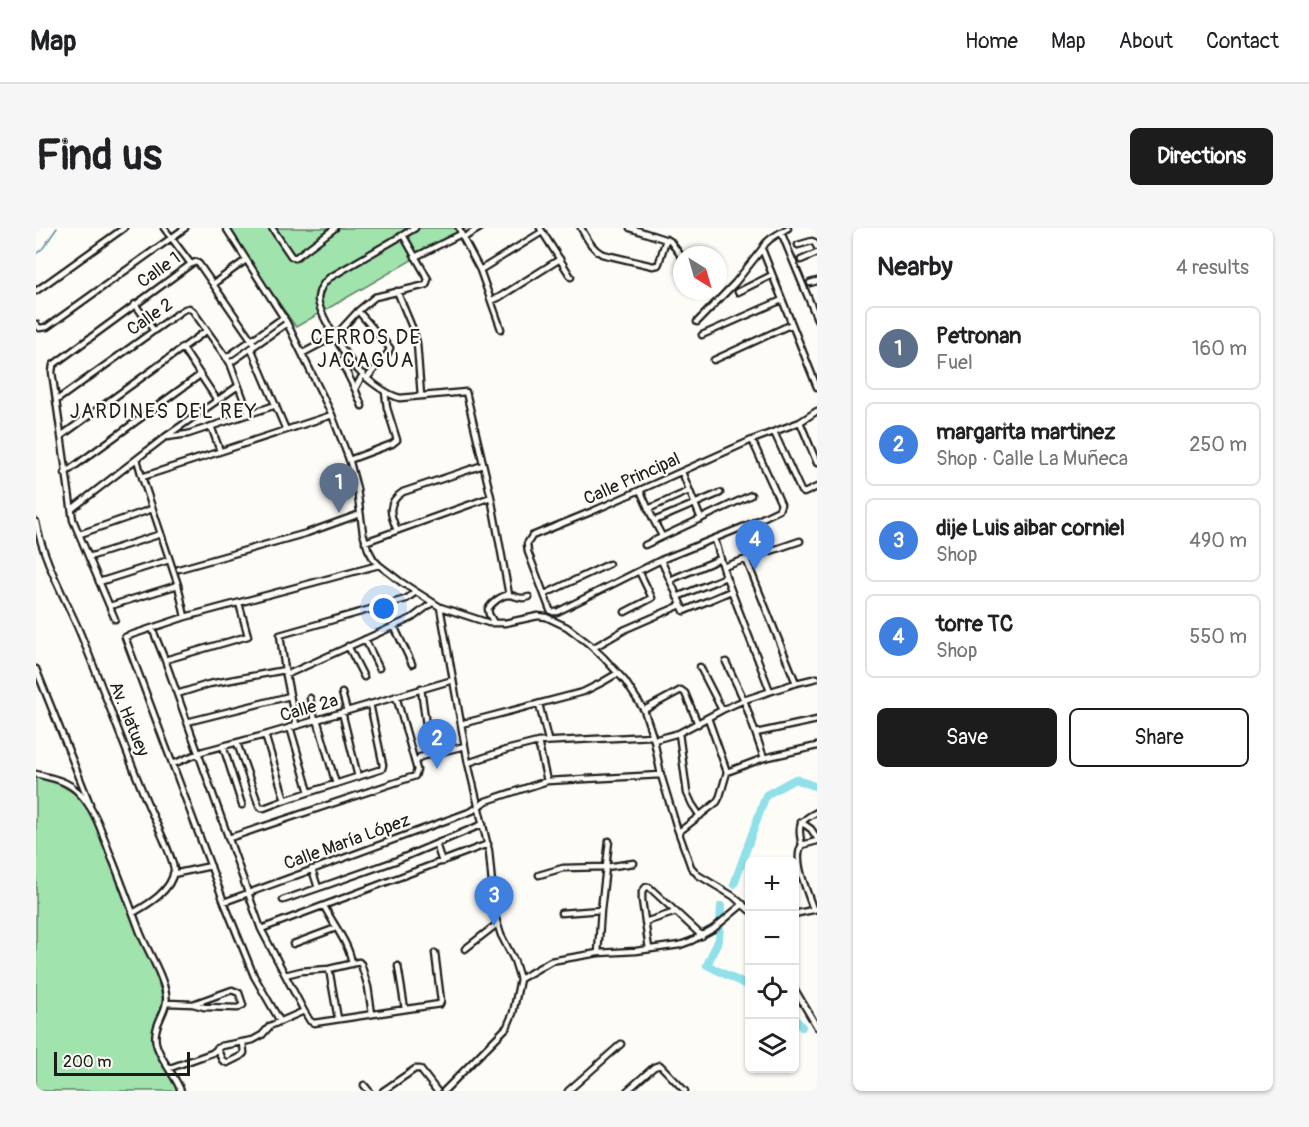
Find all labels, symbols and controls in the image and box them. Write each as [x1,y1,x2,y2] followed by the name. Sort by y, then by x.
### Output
[30,24,76,59] text: Map
[965,28,1018,55] text: Home
[1051,28,1086,55] text: Map
[1119,28,1173,55] text: About
[1206,28,1279,55] text: Contact
[1130,128,1273,185] button: Directions
[36,130,162,182] text: Find us
[673,246,727,300] north arrow
[133,247,185,293] street label: Calle 1
[877,251,953,283] text: Nearby
[1176,255,1249,280] text: 4 results
[123,293,177,341] street label: Calle 2
[936,322,1021,350] text: Petronan
[310,325,422,373] district label: CERROS DE JACAGUA
[895,336,902,361] text: 1
[1192,336,1247,361] text: 160 m
[936,350,973,375] text: Fuel
[70,399,258,424] district label: JARDINES DEL REY
[936,418,1116,446] text: margarita martinez
[893,432,904,457] text: 2
[1189,432,1247,457] text: 250 m
[936,446,1128,471] text: Shop · Calle La Muñeca
[580,447,684,511] street label: Calle Principal
[320,464,358,513] pin: 1
[936,514,1125,542] text: dije Luis aibar corniel
[736,520,774,570] pin: 4
[893,528,904,553] text: 3
[1189,528,1247,553] text: 490 m
[936,542,977,567] text: Shop
[369,594,398,623] your location
[936,610,1013,638] text: torre TC
[893,624,904,649] text: 4
[1190,624,1247,649] text: 550 m
[936,638,977,663] text: Shop
[104,678,155,760] street label: Av. Hatuey
[277,689,341,727] street label: Calle 2a
[877,708,1057,767] button: Save
[1069,708,1249,767] button: Share
[418,720,456,769] pin: 2
[281,809,413,875] street label: Calle María López
[745,857,799,1073] map controls
[745,857,799,911] button: +
[474,876,514,926] pin: 3
[745,911,799,965] button: −
[745,965,799,1019] button: locate
[745,1019,799,1073] button: layers
[54,1049,190,1076] scale bar
[63,1052,111,1072] text: 200 m

